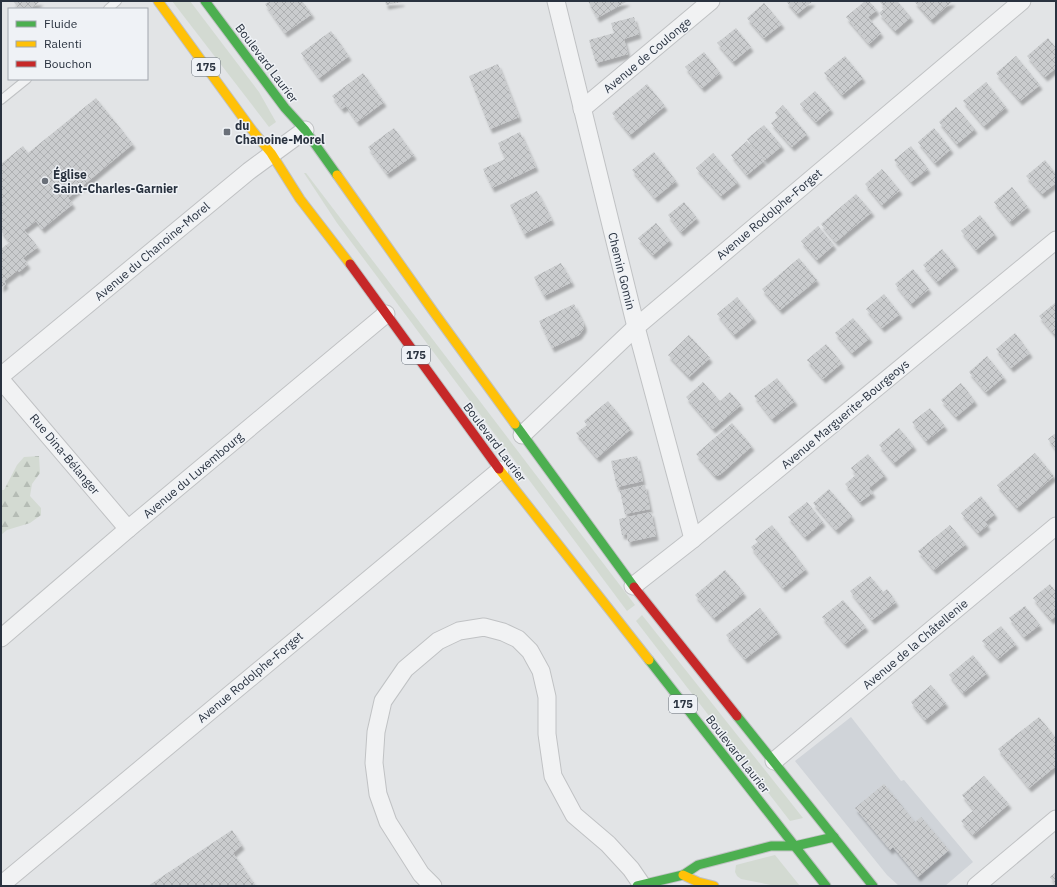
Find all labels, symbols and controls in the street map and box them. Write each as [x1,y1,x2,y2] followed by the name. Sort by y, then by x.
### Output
[8,8,148,80] legend
[600,14,694,96] street label: Avenue de Coulonge
[44,16,78,31] text: Fluide
[232,21,302,106] street label: Boulevard Laurier
[44,36,82,51] text: Ralenti
[44,56,92,71] text: Bouchon
[192,58,220,76] road number: 175
[235,118,325,147] place label: du Chanoine-Morel
[222,127,232,137] marker: du Chanoine-Morel
[713,165,825,263] street label: Avenue Rodolphe-Forget
[53,166,178,196] place label: Église Saint-Charles-Garnier
[40,176,50,186] marker: Église Saint-Charles-Garnier
[91,198,213,304] street label: Avenue du Chanoine-Morel
[605,231,639,311] street label: Chemin Gomin
[402,346,430,364] road number: 175
[778,356,912,472] street label: Avenue Marguerite-Bourgeoys
[460,400,530,485] street label: Boulevard Laurier
[27,410,104,498] street label: Rue Dina-Bélanger
[140,428,247,521] street label: Avenue du Luxembourg
[859,595,971,692] street label: Avenue de la Châtellenie
[194,628,306,726] street label: Avenue Rodolphe-Forget
[669,695,697,713] road number: 175
[703,712,774,797] street label: Boulevard Laurier

